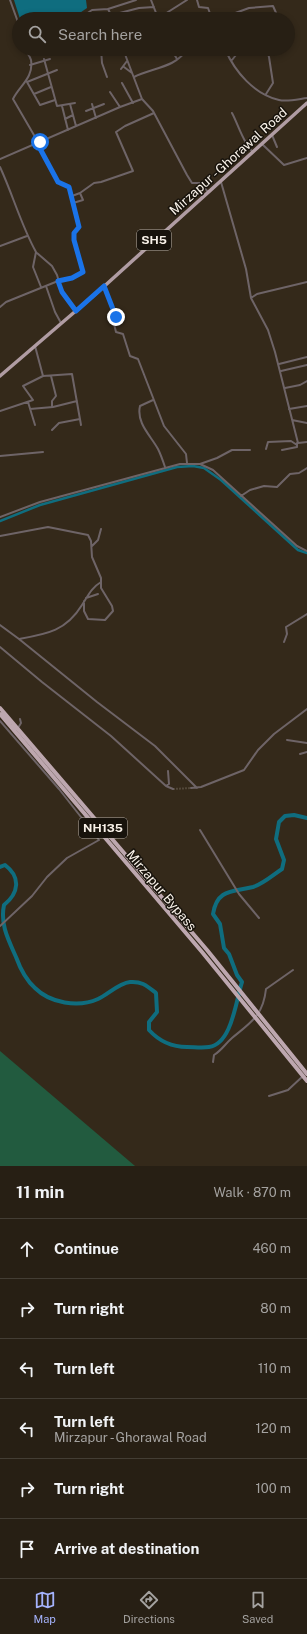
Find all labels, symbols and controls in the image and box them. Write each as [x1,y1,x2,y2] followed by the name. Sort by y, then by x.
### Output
[12,12,295,56] search box
[26,23,48,45] icon: search
[58,26,142,43] text: Search here
[167,105,290,218] street label: Mirzapur - Ghorawal Road
[31,133,49,151] route start
[137,230,171,250] road number: SH5
[107,308,125,326] route end
[79,818,127,838] road number: NH135
[124,847,200,934] street label: Mirzapur Bypass
[16,1182,64,1202] text: 11 min
[214,1185,291,1200] text: Walk · 870 m
[16,1238,38,1260] icon: ahead
[54,1240,119,1257] text: Continue
[252,1241,291,1256] text: 460 m
[16,1298,38,1320] icon: right
[54,1300,124,1317] text: Turn right
[260,1301,291,1316] text: 80 m
[16,1358,38,1380] icon: left
[54,1360,115,1377] text: Turn left
[258,1361,291,1376] text: 110 m
[54,1413,115,1430] text: Turn left
[16,1418,38,1440] icon: left
[256,1421,291,1436] text: 120 m
[54,1430,207,1445] text: Mirzapur - Ghorawal Road
[16,1478,38,1500] icon: right
[54,1480,124,1497] text: Turn right
[255,1481,291,1496] text: 100 m
[16,1538,38,1560] icon: arrive
[54,1540,199,1557] text: Arrive at destination
[34,1589,56,1625] tab: Map
[123,1589,175,1625] tab: Directions
[242,1589,273,1625] tab: Saved

